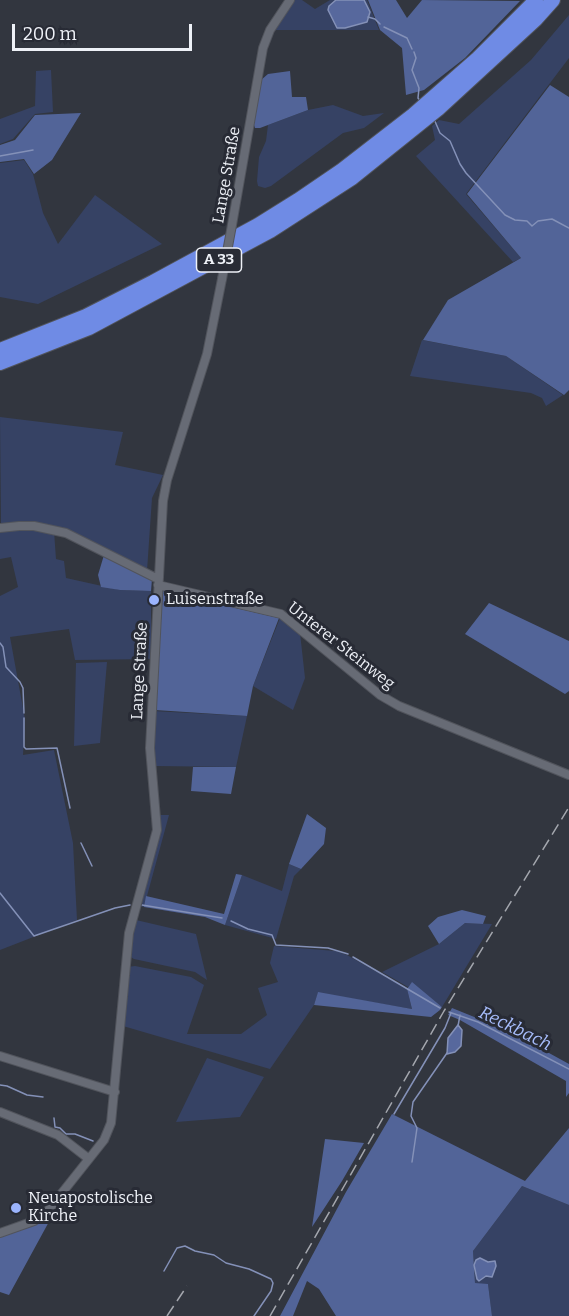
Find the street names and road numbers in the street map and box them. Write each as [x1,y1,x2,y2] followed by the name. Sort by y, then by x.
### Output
[209,125,245,225] street label: Lange Straße
[196,248,242,272] road number: A 33
[284,598,398,694] street label: Unterer Steinweg
[128,622,152,720] street label: Lange Straße

